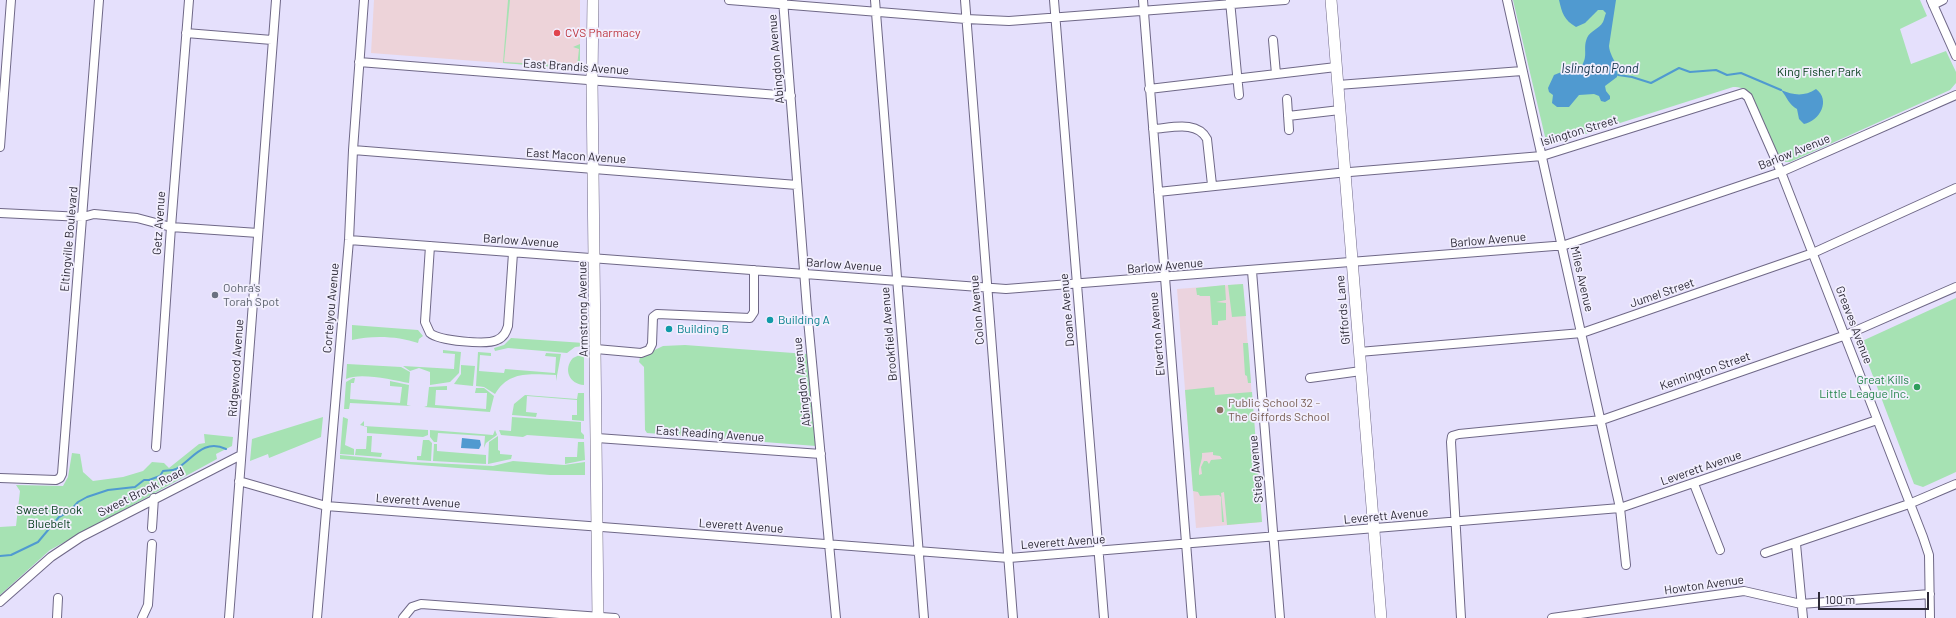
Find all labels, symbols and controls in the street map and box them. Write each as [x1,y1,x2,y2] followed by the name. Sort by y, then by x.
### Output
[765,14,787,104] street label: Abingdon Avenue
[565,26,640,40] place label: CVS Pharmacy
[552,28,562,38] marker: CVS Pharmacy
[523,56,629,78] street label: East Brandis Avenue
[1561,61,1639,77] water label: Islington Pond
[1777,65,1861,79] park label: King Fisher Park
[1539,112,1619,150] street label: Islington Street
[1756,131,1832,173] street label: Barlow Avenue
[525,145,627,167] street label: East Macon Avenue
[57,186,81,292] street label: Eltingville Boulevard
[150,191,168,255] street label: Getz Avenue
[1449,230,1527,250] street label: Barlow Avenue
[482,231,560,251] street label: Barlow Avenue
[1567,245,1597,313] street label: Miles Avenue
[805,255,883,275] street label: Barlow Avenue
[1126,256,1204,276] street label: Barlow Avenue
[575,261,591,357] street label: Armstrong Avenue
[320,262,342,354] street label: Cortelyou Avenue
[1057,273,1077,347] street label: Doane Avenue
[967,274,987,346] street label: Colon Avenue
[1333,275,1353,345] street label: Giffords Lane
[1628,275,1696,311] street label: Jumel Street
[223,281,279,309] place label: Oohra's Torah Spot
[1833,284,1875,366] street label: Greaves Avenue
[878,286,900,382] street label: Brookfield Avenue
[210,290,220,300] marker: Oohra's Torah Spot
[1146,291,1168,377] street label: Elverton Avenue
[778,313,830,327] place label: Building A
[765,315,775,325] marker: Building A
[225,319,247,417] street label: Ridgewood Avenue
[677,322,729,336] place label: Building B
[664,324,674,334] marker: Building B
[790,337,814,427] street label: Abingdon Avenue
[1658,349,1752,393] street label: Kennington Street
[1819,373,1909,401] place label: Great Kills Little League Inc.
[1912,382,1922,392] marker: Great Kills Little League Inc.
[1228,396,1329,424] place label: Public School 32 - The Giffords School
[1215,405,1225,415] marker: Public School 32 - The Giffords School
[655,423,765,445] street label: East Reading Avenue
[1246,435,1266,503] street label: Stieg Avenue
[1659,447,1743,489] street label: Leverett Avenue
[96,464,186,520] street label: Sweet Brook Road
[375,491,461,511] street label: Leverett Avenue
[16,503,82,531] park label: Sweet Brook Bluebelt
[1343,505,1429,527] street label: Leverett Avenue
[698,516,784,536] street label: Leverett Avenue
[1020,532,1106,552] street label: Leverett Avenue
[1663,572,1745,598] street label: Howton Avenue
[1820,584,1931,610] scale bar
[1825,592,1855,606] text: 100 m

